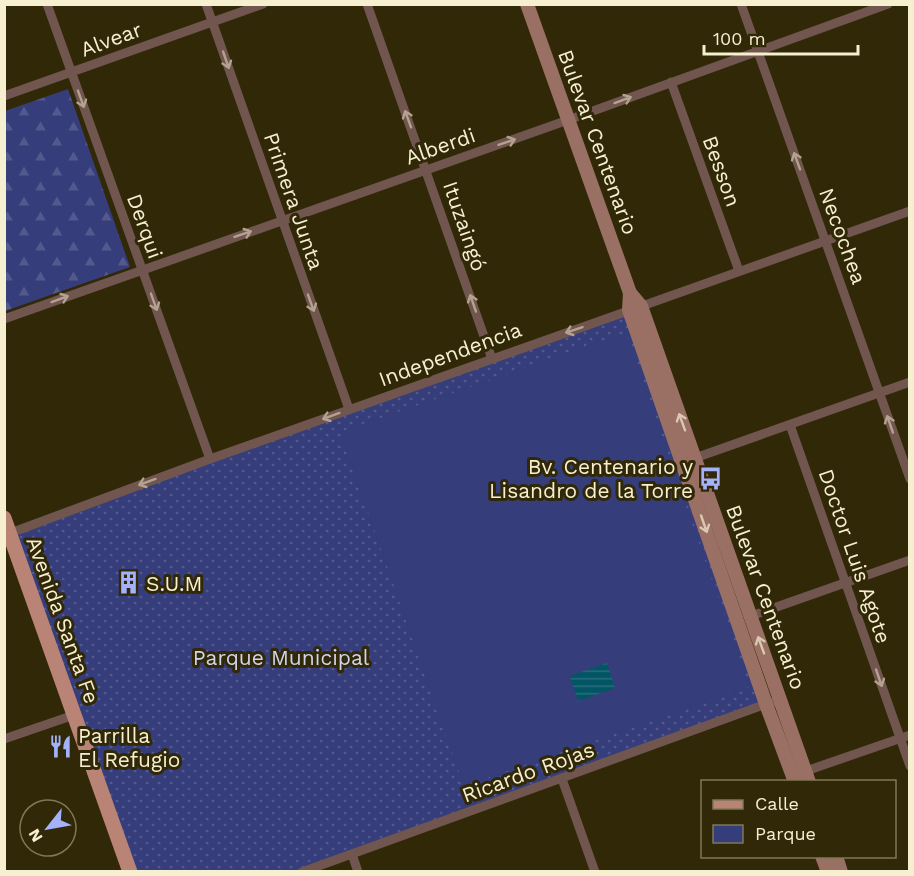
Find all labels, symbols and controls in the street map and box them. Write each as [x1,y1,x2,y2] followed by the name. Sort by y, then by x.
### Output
[77,16,145,62] street label: Alvear
[704,18,858,56] scale bar
[713,28,766,49] text: 100 m
[553,46,643,238] street label: Bulevar Centenario
[221,50,232,69] one-way arrow
[76,89,87,108] one-way arrow
[613,93,632,104] one-way arrow
[401,111,412,129] one-way arrow
[402,122,478,170] street label: Alberdi
[259,129,329,273] street label: Primera Junta
[698,132,746,210] street label: Besson
[497,135,515,146] one-way arrow
[790,152,801,171] one-way arrow
[438,178,492,274] street label: Ituzaingó
[814,185,872,288] street label: Necochea
[122,190,168,262] street label: Derqui
[234,228,252,239] one-way arrow
[50,293,68,304] one-way arrow
[149,293,160,311] one-way arrow
[307,293,318,312] one-way arrow
[466,295,477,313] one-way arrow
[375,317,525,391] street label: Independencia
[565,325,584,336] one-way arrow
[322,412,341,423] one-way arrow
[675,413,686,432] one-way arrow
[884,415,895,434] one-way arrow
[489,454,693,503] place label: Bv. Centenario y Lisandro de la Torre
[698,465,724,491] bus stop icon: Bv. Centenario y Lisandro de la Torre
[813,466,897,646] street label: Doctor Luis Agote
[139,478,157,489] one-way arrow
[721,501,811,693] street label: Bulevar Centenario
[699,514,710,533] one-way arrow
[21,533,105,707] street label: Avenida Santa Fe
[115,570,141,596] building icon: S.U.M
[146,571,202,596] place label: S.U.M
[754,636,765,655] one-way arrow
[193,645,370,670] park label: Parque Municipal
[874,668,885,687] one-way arrow
[78,723,180,772] place label: Parrilla El Refugio
[47,734,73,760] restaurant icon: Parrilla El Refugio
[458,736,598,808] street label: Ricardo Rojas
[701,780,896,858] legend
[755,793,799,814] text: Calle
[18,798,78,858] north arrow
[755,823,816,844] text: Parque
[24,825,47,845] text: N

